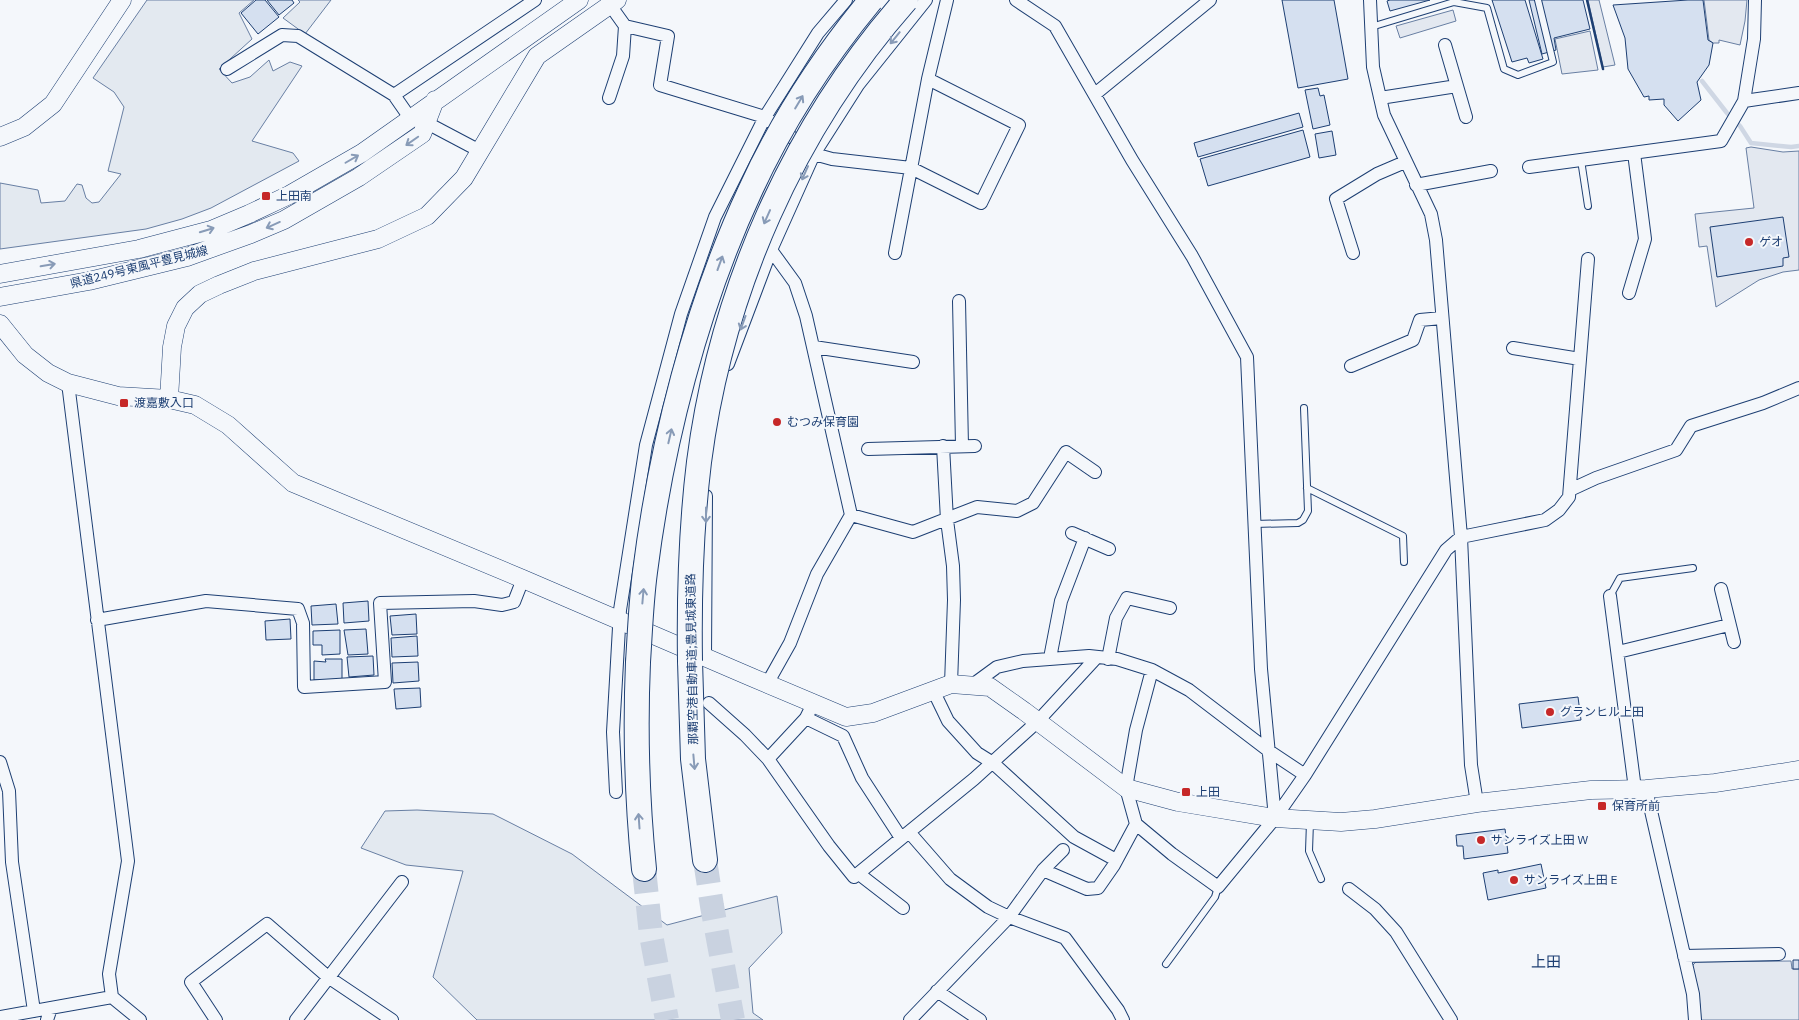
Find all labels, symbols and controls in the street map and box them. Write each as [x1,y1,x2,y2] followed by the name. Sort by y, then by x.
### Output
[890,31,900,45] one-way arrow
[794,95,804,109] one-way arrow
[405,136,419,146] one-way arrow
[344,153,358,163] one-way arrow
[800,165,810,180] one-way arrow
[276,188,312,203] place label: 上田南
[260,190,272,202] marker: 上田南
[762,209,772,224] one-way arrow
[265,221,280,230] one-way arrow
[198,225,214,235] one-way arrow
[1759,234,1783,249] place label: ゲオ
[1743,236,1755,248] marker: ゲオ
[68,242,209,291] street label: 県道249号東風平豊見城線
[716,256,725,272] one-way arrow
[40,260,56,270] one-way arrow
[738,315,747,330] one-way arrow
[134,395,194,410] place label: 渡嘉敷入口
[118,397,130,409] marker: 渡嘉敷入口
[787,414,859,429] place label: むつみ保育園
[771,416,783,428] marker: むつみ保育園
[666,428,675,444] one-way arrow
[701,506,711,523] one-way arrow
[683,573,700,745] street label: 那覇空港自動車道;豊見城東道路
[638,588,648,604] one-way arrow
[1560,704,1644,719] place label: グランヒル上田
[1544,706,1556,718] marker: グランヒル上田
[689,754,699,770] one-way arrow
[1196,784,1220,799] place label: 上田
[1180,786,1192,798] marker: 上田
[1612,798,1660,813] place label: 保育所前
[1596,800,1608,812] marker: 保育所前
[635,813,644,829] one-way arrow
[1491,832,1588,847] place label: サンライズ上田 W
[1475,834,1487,846] marker: サンライズ上田 W
[1524,872,1617,887] place label: サンライズ上田 E
[1508,874,1520,886] marker: サンライズ上田 E
[1531,952,1561,971] district label: 上田

